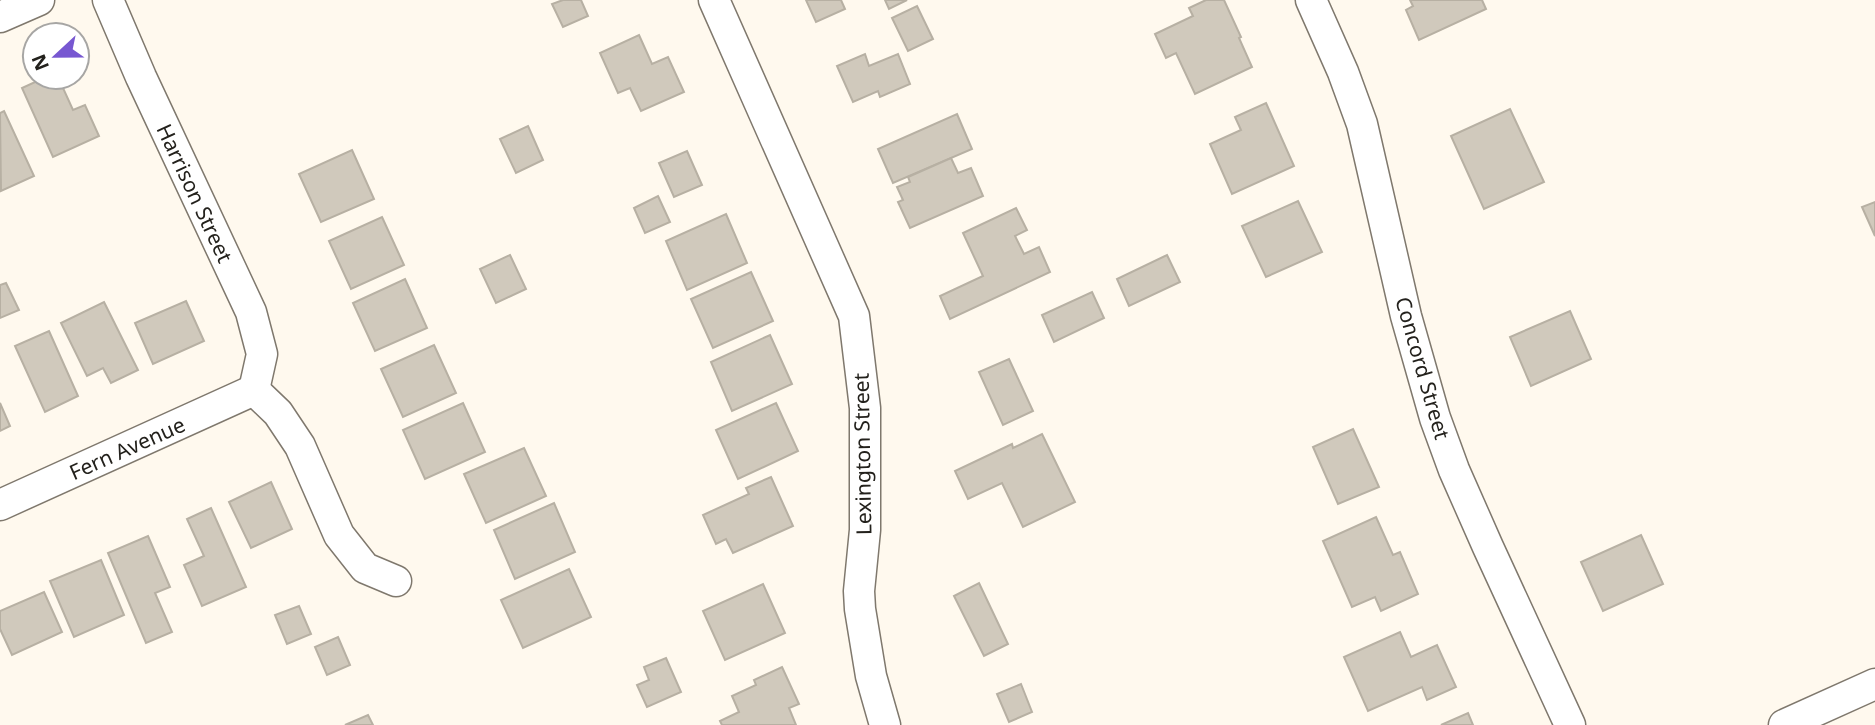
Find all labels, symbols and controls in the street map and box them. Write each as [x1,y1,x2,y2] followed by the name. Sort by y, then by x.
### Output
[21,21,91,91] north arrow
[25,50,55,74] text: N
[151,119,240,267] street label: Harrison Street
[1389,293,1457,443] street label: Concord Street
[847,372,877,535] street label: Lexington Street
[65,410,189,486] street label: Fern Avenue

